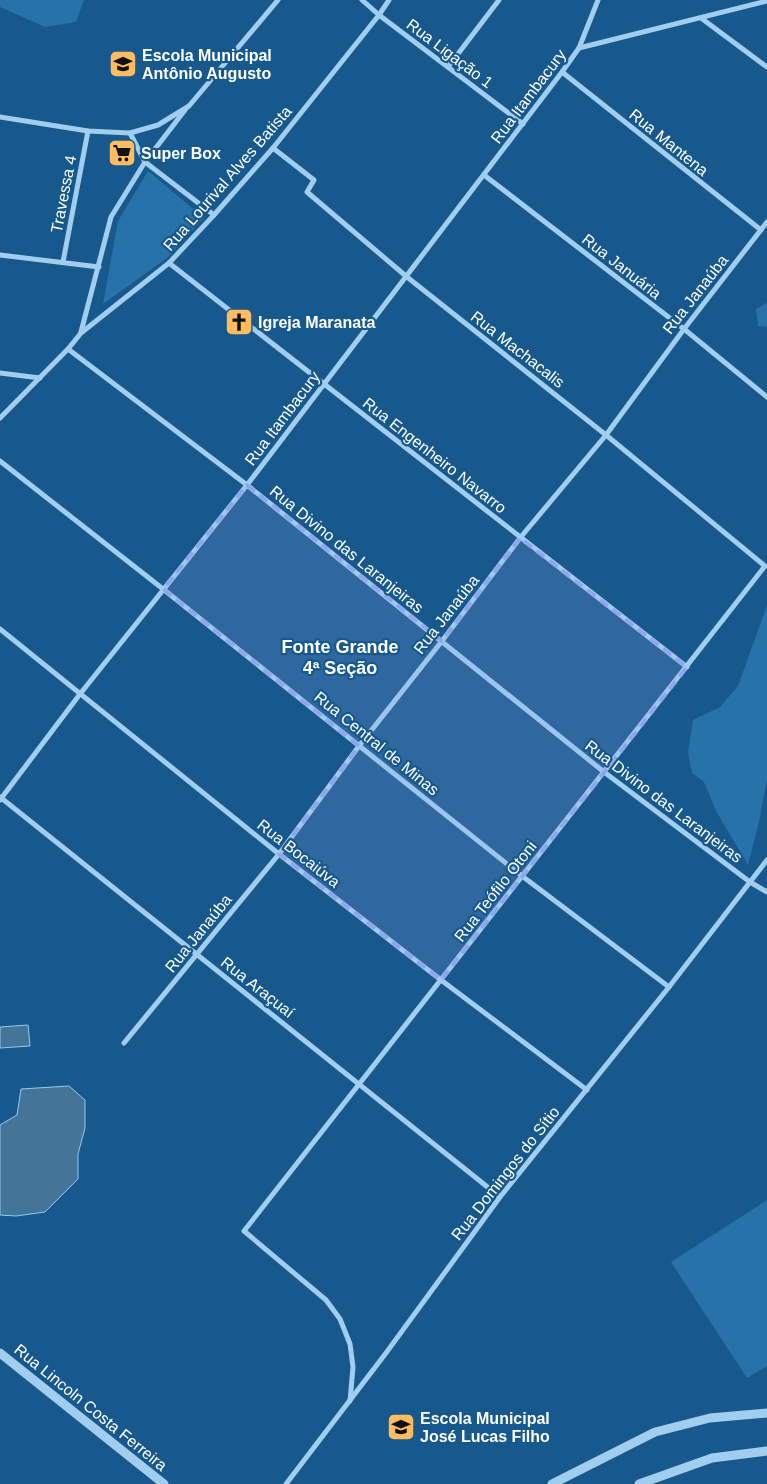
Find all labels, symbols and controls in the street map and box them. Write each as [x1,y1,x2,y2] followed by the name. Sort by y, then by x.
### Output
[403,16,496,91] street label: Rua Ligação 1
[488,46,569,147] street label: Rua Itambacury
[142,47,272,82] place label: Escola Municipal Antônio Augusto
[108,49,138,79] school or university icon: Escola Municipal Antônio Augusto
[160,103,295,254] street label: Rua Lourival Alves Batista
[626,106,711,179] street label: Rua Mantena
[107,138,137,168] supermarket icon: Super Box
[141,145,221,162] place label: Super Box
[48,154,79,234] street label: Travessa 4
[579,230,665,302] street label: Rua Januária
[659,251,731,337] street label: Rua Janaúba
[224,307,254,337] church icon: Igreja Maranata
[468,308,568,391] street label: Rua Machacalis
[258,314,375,331] place label: Igreja Maranata
[242,368,323,469] street label: Rua Itambacury
[360,394,510,517] street label: Rua Engenheiro Navarro
[267,482,427,616] street label: Rua Divino das Laranjeiras
[410,571,482,657] street label: Rua Janaúba
[281,637,399,678] district label: Fonte Grande 4ª Seção
[311,688,442,799] street label: Rua Central de Minas
[582,737,746,866] street label: Rua Divino das Laranjeiras
[254,816,343,891] street label: Rua Bocaiúva
[451,838,540,945] street label: Rua Teófilo Otoni
[162,891,235,976] street label: Rua Janaúba
[218,954,298,1022] street label: Rua Araçuaí
[448,1103,563,1243] street label: Rua Domingos do Sítio
[11,1341,170,1474] street label: Rua Lincoln Costa Ferreira
[420,1410,550,1445] place label: Escola Municipal José Lucas Filho
[386,1412,416,1442] school or university icon: Escola Municipal José Lucas Filho

